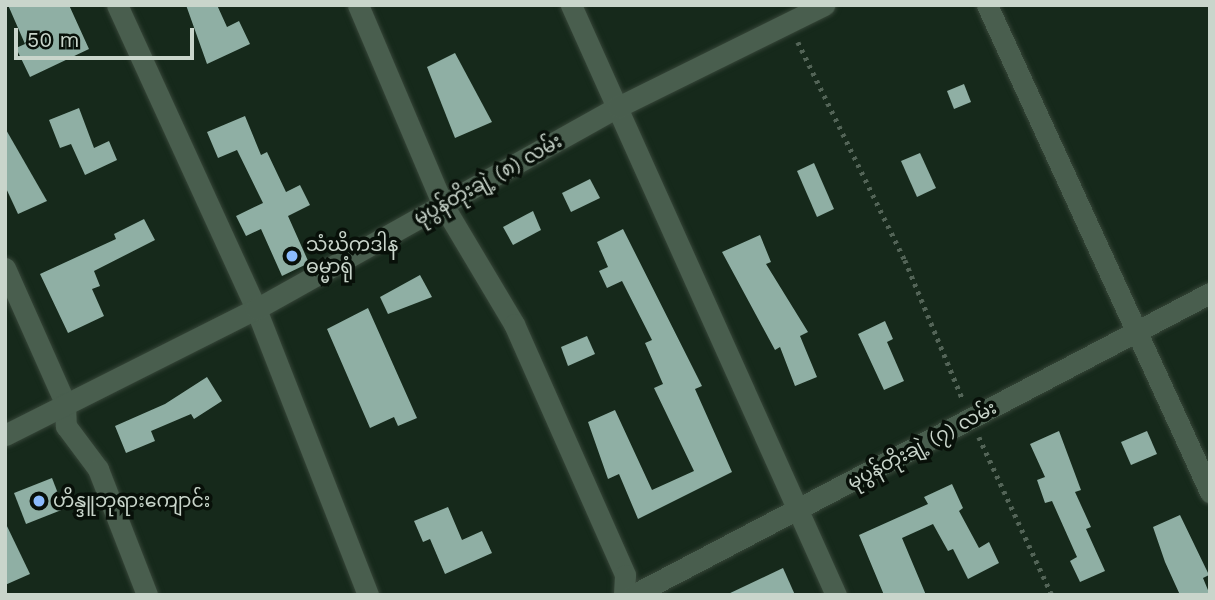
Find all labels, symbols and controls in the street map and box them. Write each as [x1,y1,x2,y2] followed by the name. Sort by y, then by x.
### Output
[18,14,198,58] scale bar
[27,27,79,52] text: 50 m
[410,130,566,230] street label: မုပွန်တိုးချဲ့ (၈) လမ်း
[306,234,398,278] place label: သံဃိကဒါန ဓမ္မာရုံ
[284,248,300,264] marker: သံဃိကဒါန ဓမ္မာရုံ
[844,396,1000,494] street label: မုပွန်တိုးချဲ့ (၇) လမ်း
[53,490,210,512] place label: ဟိန္ဒူဘုရားကျောင်း
[31,493,47,509] marker: ဟိန္ဒူဘုရားကျောင်း

